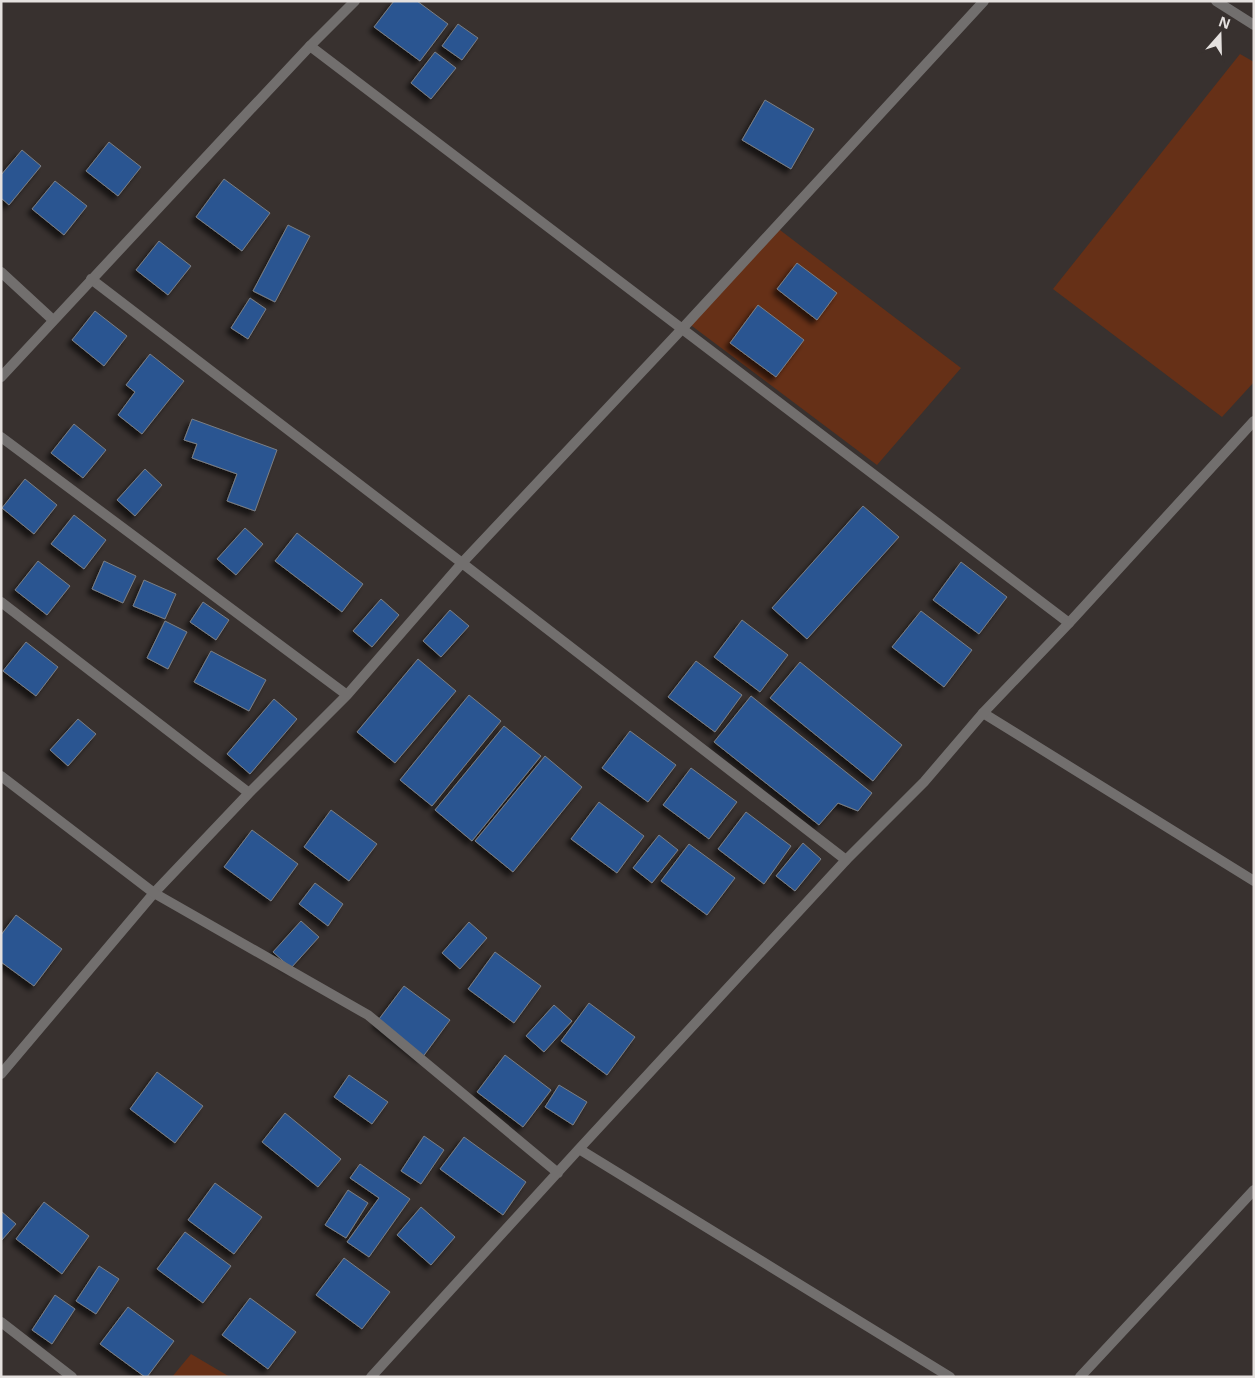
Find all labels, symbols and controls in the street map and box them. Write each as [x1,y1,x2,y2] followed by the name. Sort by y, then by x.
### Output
[1195,10,1245,60] north arrow
[1216,11,1233,33] text: N

